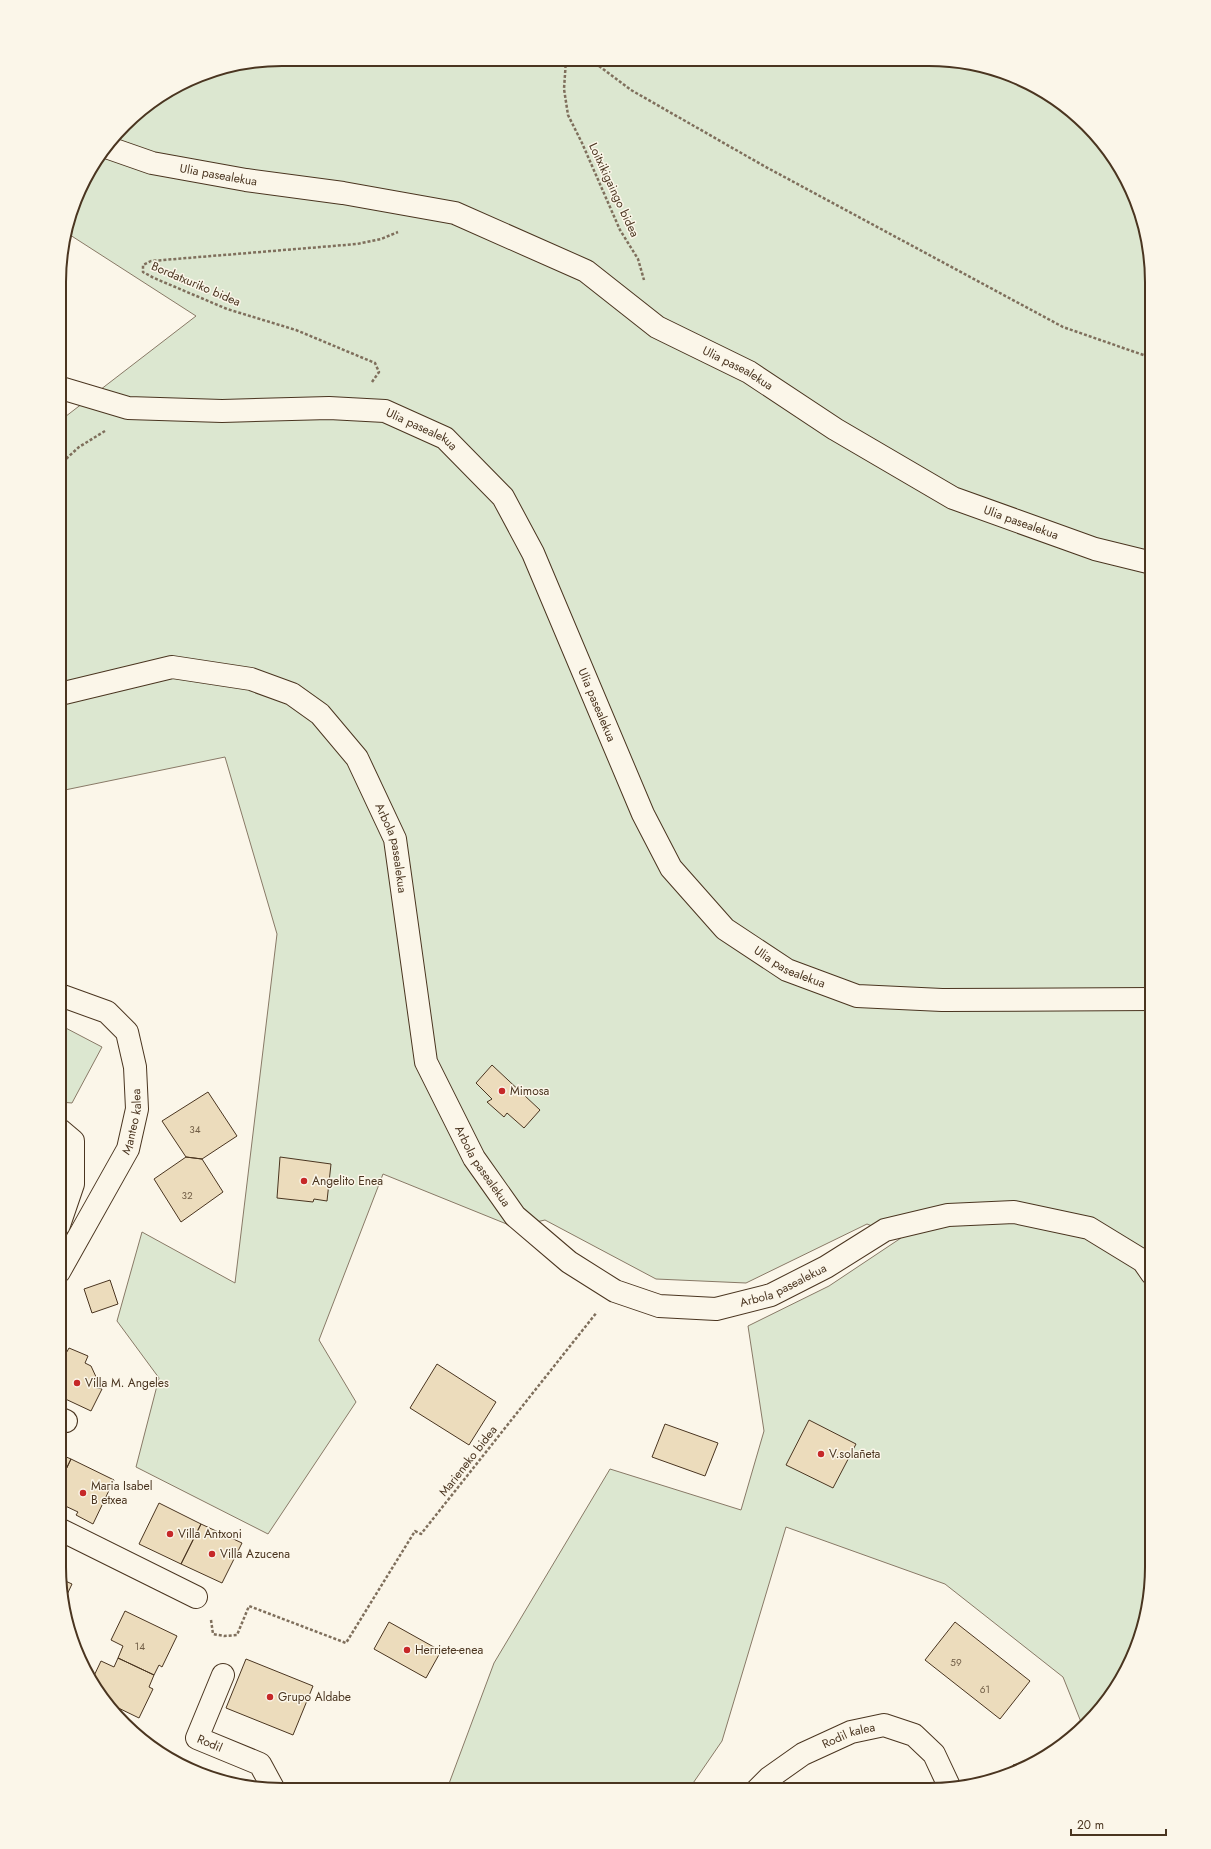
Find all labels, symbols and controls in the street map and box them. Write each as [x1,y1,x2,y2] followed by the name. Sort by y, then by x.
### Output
[584,140,644,240] street label: Loitxikigaingo bidea
[178,159,258,190] street label: Ulia pasealekua
[149,257,244,311] street label: Bordatxuriko bidea
[699,341,777,395] street label: Ulia pasealekua
[383,403,462,455] street label: Ulia pasealekua
[981,501,1061,544] street label: Ulia pasealekua
[573,665,621,745] street label: Ulia pasealekua
[370,800,411,894] street label: Arbola pasealekua
[750,941,828,993] street label: Ulia pasealekua
[510,1082,550,1100] place label: Mimosa
[497,1086,507,1096] marker: Mimosa
[117,1088,146,1158] street label: Manteo kalea
[189,1122,201,1137] house number: 34
[450,1122,515,1211] street label: Arbola pasealekua
[312,1172,383,1190] place label: Angelito Enea
[299,1176,309,1186] marker: Angelito Enea
[181,1188,193,1203] house number: 32
[738,1259,830,1312] street label: Arbola pasealekua
[85,1374,169,1392] place label: Villa M. Angeles
[72,1378,82,1388] marker: Villa M. Angeles
[435,1422,502,1500] street label: Marieneko bidea
[829,1445,881,1463] place label: V.solañeta
[816,1449,826,1459] marker: V.solañeta
[91,1477,152,1509] place label: Maria Isabel B etxea
[78,1488,88,1498] marker: Maria Isabel B etxea
[178,1525,242,1543] place label: Villa Antxoni
[165,1529,175,1539] marker: Villa Antxoni
[220,1545,290,1563] place label: Villa Azucena
[207,1549,217,1559] marker: Villa Azucena
[135,1639,145,1654] house number: 14
[415,1641,484,1659] place label: Herriete-enea
[402,1645,412,1655] marker: Herriete-enea
[950,1655,962,1670] house number: 59
[980,1682,990,1697] house number: 61
[278,1688,351,1706] place label: Grupo Aldabe
[265,1692,275,1702] marker: Grupo Aldabe
[819,1718,877,1753] street label: Rodil kalea
[194,1730,225,1757] street label: Rodil
[1071,1811,1166,1837] scale bar
[1077,1816,1104,1834] text: 20 m

